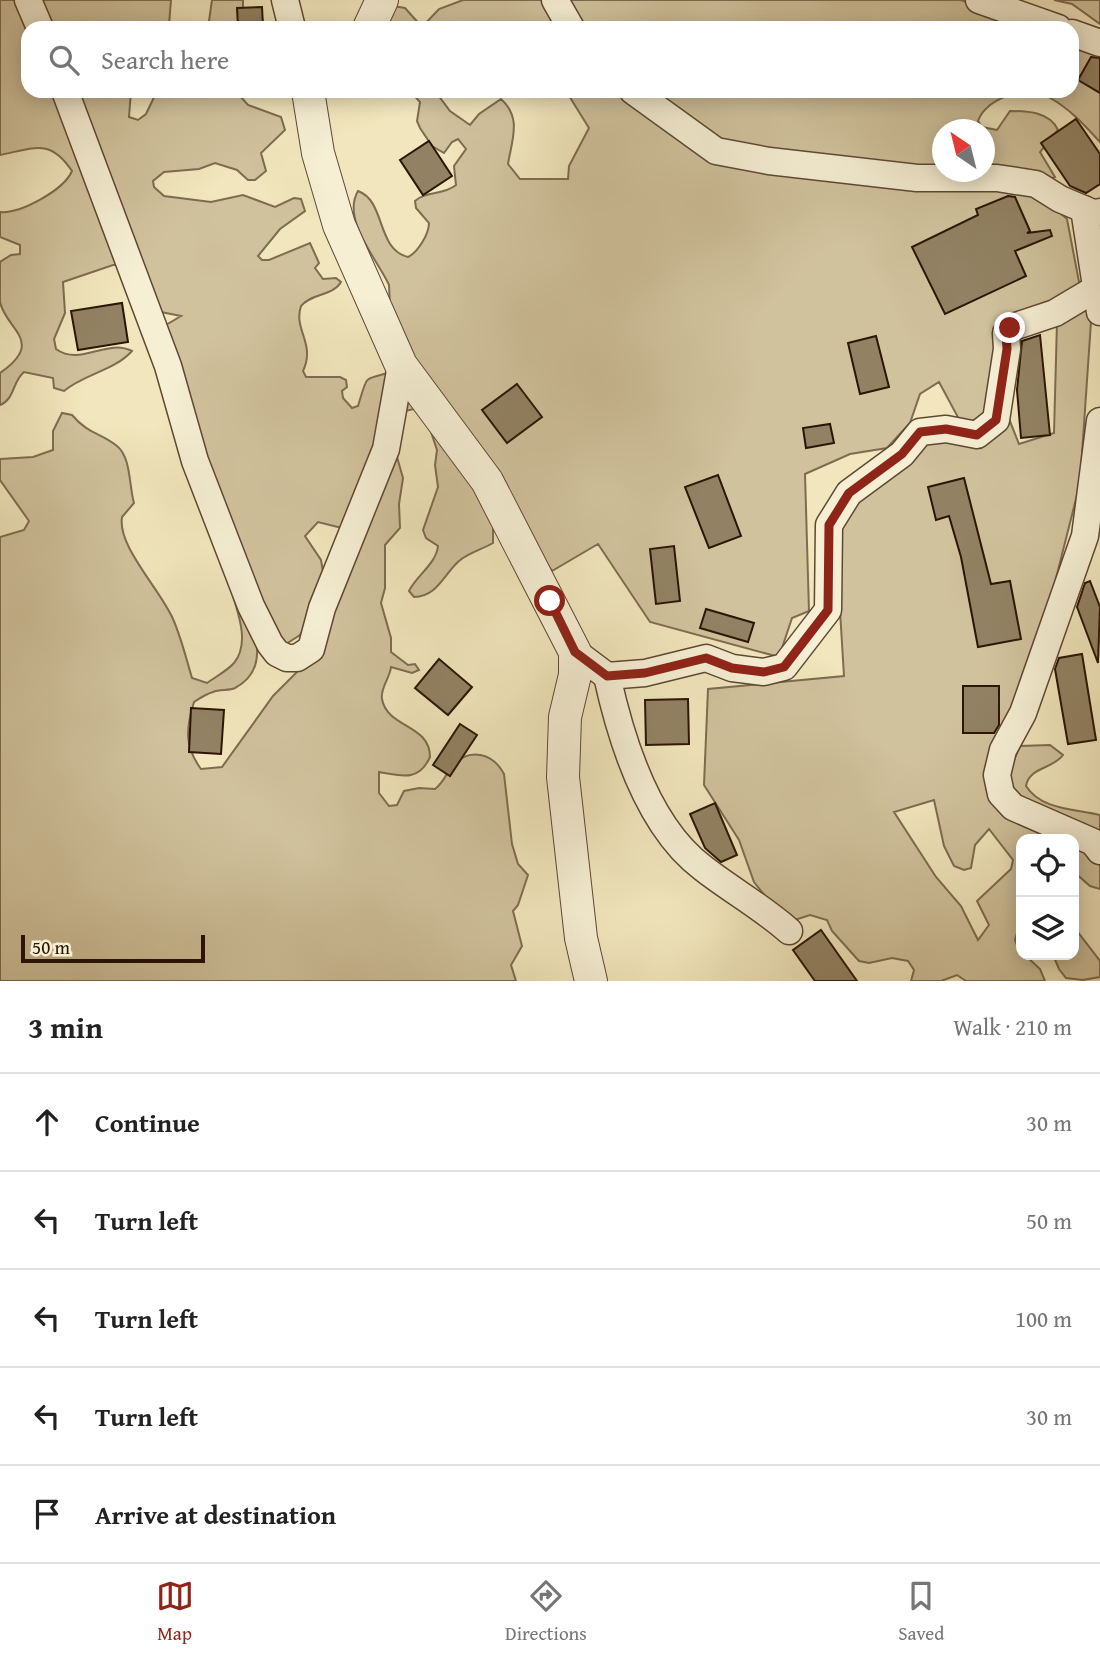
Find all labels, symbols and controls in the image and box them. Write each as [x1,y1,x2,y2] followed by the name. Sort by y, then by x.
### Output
[21,21,1079,98] search box
[101,40,229,79] text: Search here
[45,41,83,79] icon: search
[932,119,995,182] north arrow
[994,312,1025,343] route end
[534,585,565,616] route start
[1016,834,1079,960] map controls
[1016,834,1079,897] button: locate
[1016,897,1079,960] button: layers
[21,932,205,964] scale bar
[32,933,70,961] text: 50 m
[28,1005,103,1049] text: 3 min
[953,1010,1072,1043] text: Walk · 210 m
[28,1103,66,1141] icon: ahead
[95,1103,200,1142] text: Continue
[1026,1106,1072,1139] text: 30 m
[28,1201,66,1239] icon: left
[95,1201,198,1240] text: Turn left
[1026,1204,1072,1237] text: 50 m
[28,1299,66,1337] icon: left
[95,1299,198,1338] text: Turn left
[1015,1302,1072,1335] text: 100 m
[28,1397,66,1435] icon: left
[95,1397,198,1436] text: Turn left
[1026,1400,1072,1433] text: 30 m
[28,1495,66,1533] icon: arrive
[95,1495,336,1534] text: Arrive at destination
[156,1577,194,1647] tab: Map
[505,1577,587,1647] tab: Directions
[898,1577,944,1647] tab: Saved

